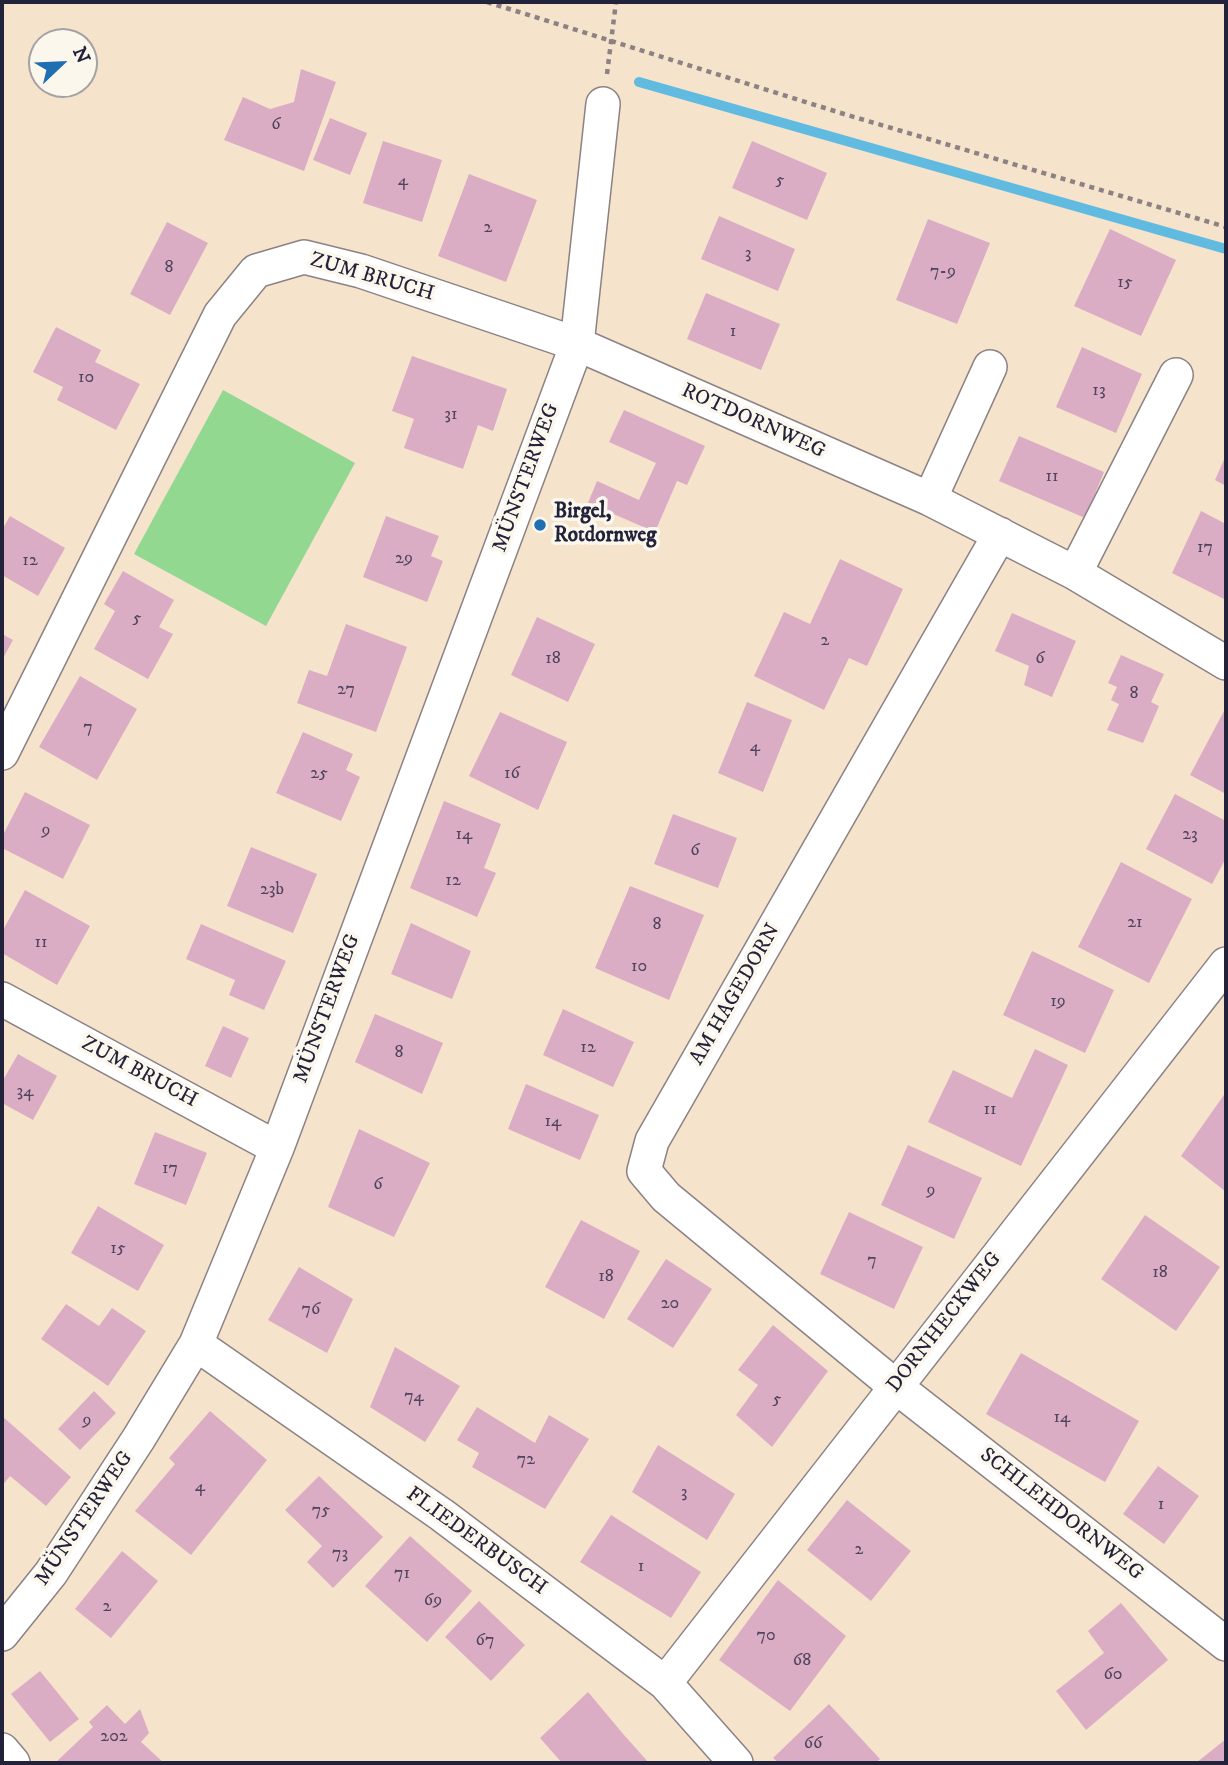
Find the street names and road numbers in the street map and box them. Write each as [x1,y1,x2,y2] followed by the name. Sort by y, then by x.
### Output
[307,248,437,308] street label: ZUM BRUCH
[677,379,829,465] street label: ROTDORNWEG
[488,400,566,556] street label: MÜNSTERWEG
[685,920,787,1070] street label: AM HAGEDORN
[289,931,367,1087] street label: MÜNSTERWEG
[77,1032,201,1114] street label: ZUM BRUCH
[882,1248,1008,1398] street label: DORNHECKWEG
[974,1443,1148,1587] street label: SCHLEHDORNWEG
[31,1447,139,1591] street label: MÜNSTERWEG
[401,1483,551,1601] street label: FLIEDERBUSCH

